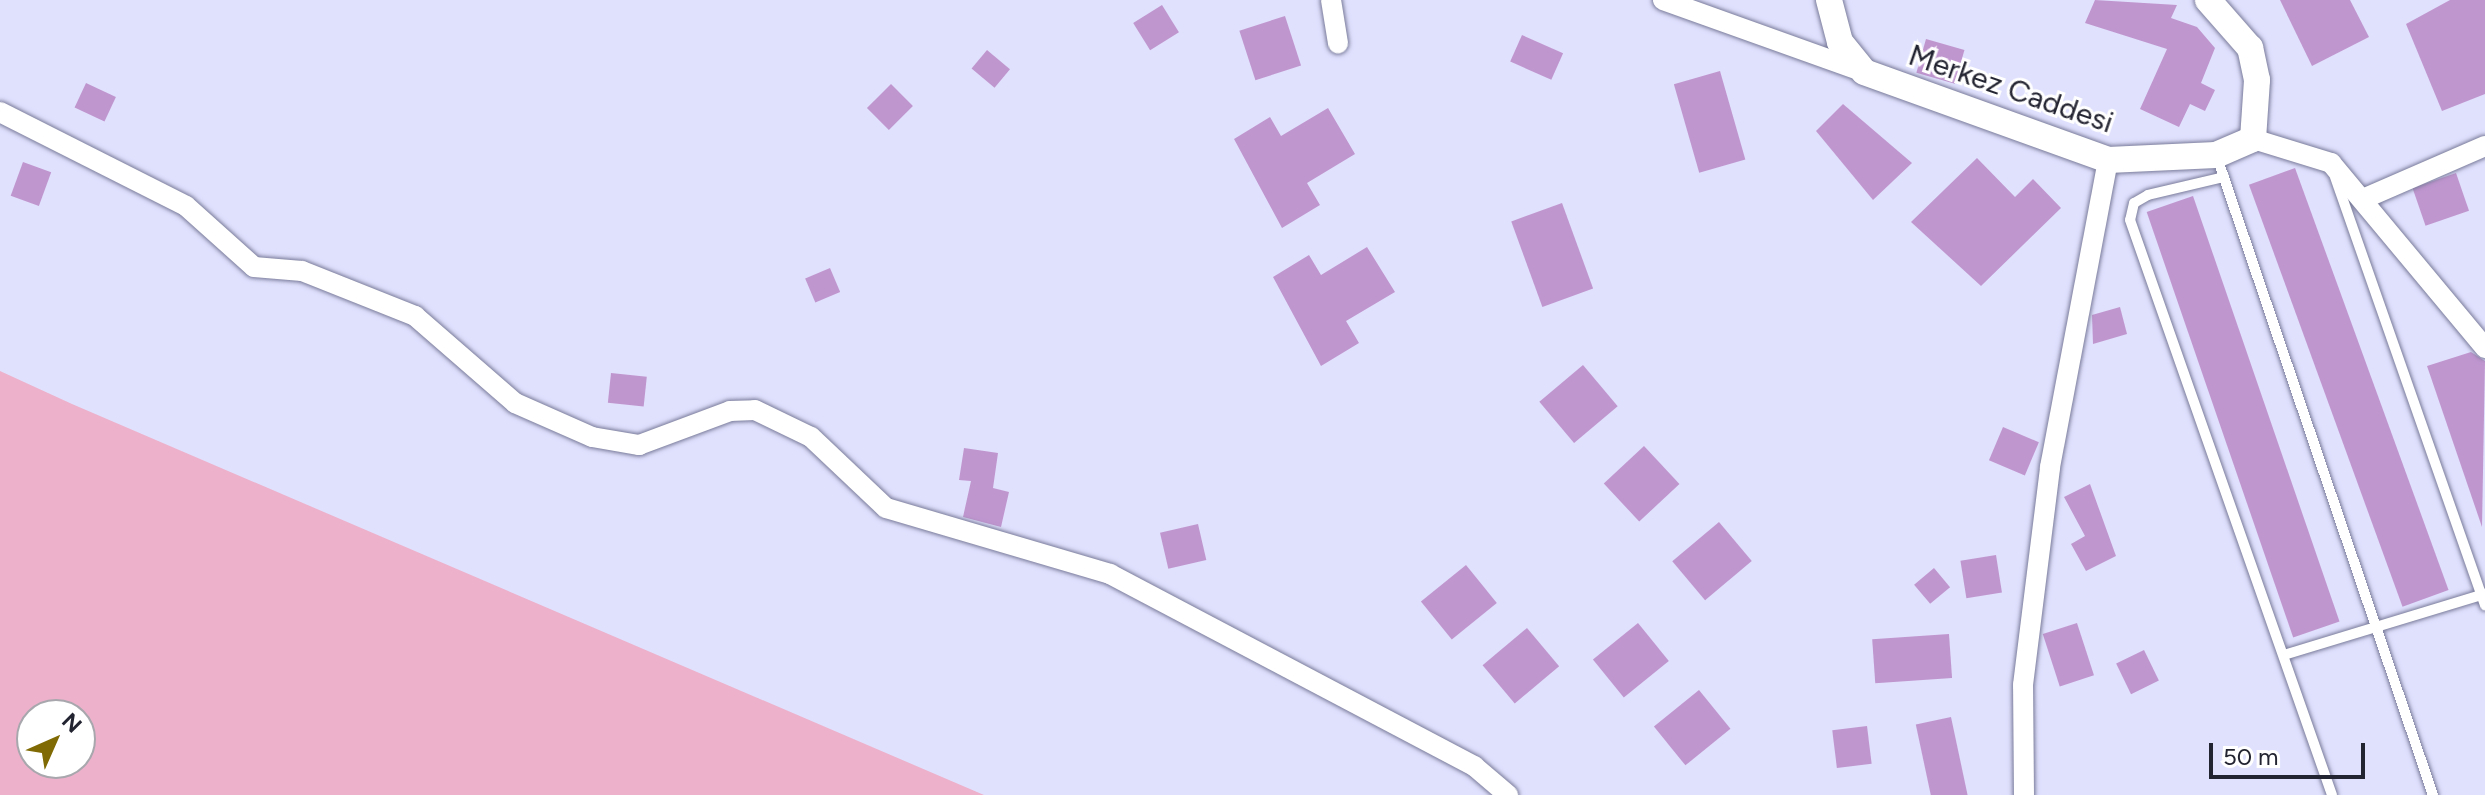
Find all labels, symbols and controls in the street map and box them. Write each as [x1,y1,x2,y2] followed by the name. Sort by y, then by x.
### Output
[1904,37,2118,141] street label: Merkez Caddesi
[16,699,96,779] north arrow
[56,708,87,739] text: N
[2213,727,2369,777] scale bar
[2223,742,2279,771] text: 50 m

